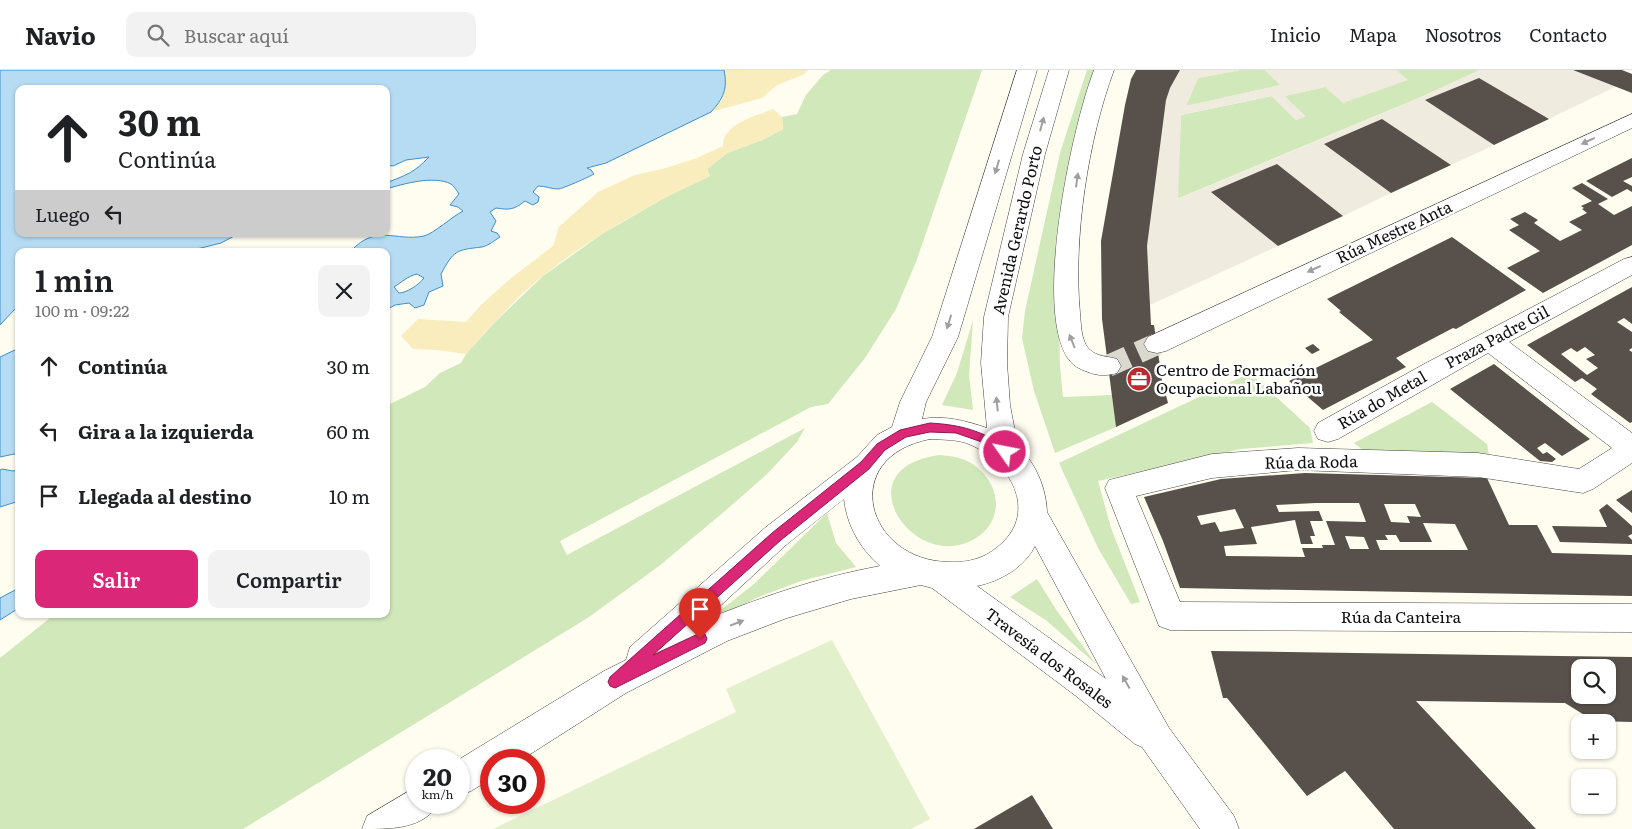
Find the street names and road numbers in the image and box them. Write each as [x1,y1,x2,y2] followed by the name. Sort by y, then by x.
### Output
[985,143,1047,317] street label: Avenida Gerardo Porto
[1332,194,1456,268] street label: Rúa Mestre Anta
[1440,299,1553,374] street label: Praza Padre Gil
[1333,364,1430,434] street label: Rúa do Metal
[1264,448,1358,474] street label: Rúa da Roda
[981,601,1118,713] street label: Travesía dos Rosales
[1341,604,1462,628] street label: Rúa da Canteira

